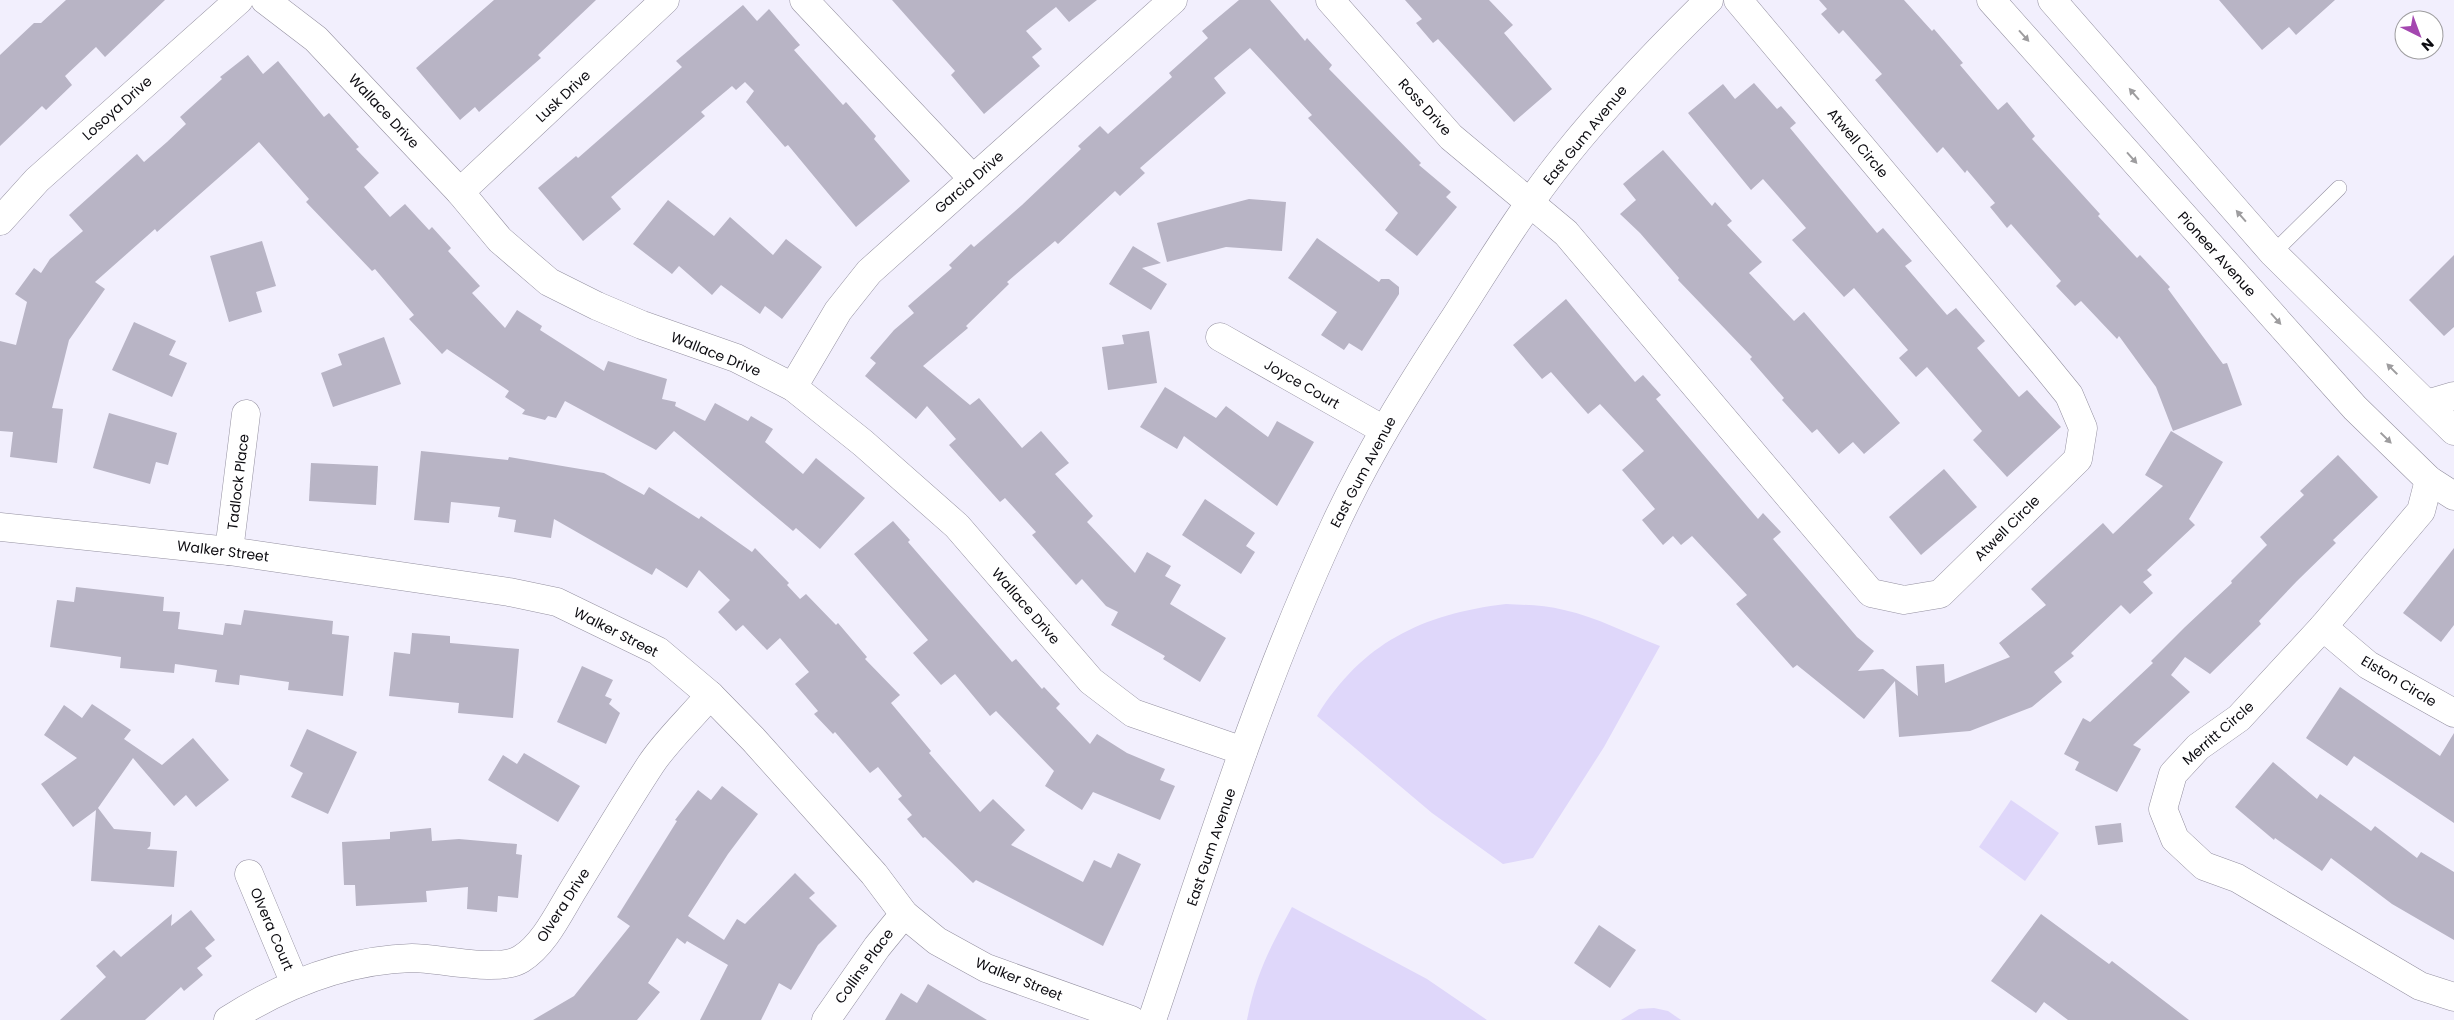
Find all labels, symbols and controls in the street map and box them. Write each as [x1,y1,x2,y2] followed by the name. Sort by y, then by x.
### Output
[2394,10,2444,60] north arrow
[2018,30,2029,43] one-way arrow
[2417,34,2438,56] text: N
[531,65,595,127] street label: Lusk Drive
[344,69,424,153] street label: Wallace Drive
[78,71,156,145] street label: Losoya Drive
[1394,74,1456,140] street label: Ross Drive
[1538,81,1632,189] street label: East Gum Avenue
[2128,87,2139,100] one-way arrow
[1823,104,1893,182] street label: Atwell Circle
[930,146,1008,218] street label: Garcia Drive
[2126,151,2138,163] one-way arrow
[2173,207,2261,301] street label: Pioneer Avenue
[2235,210,2246,223] one-way arrow
[2270,313,2281,326] one-way arrow
[668,327,764,381] street label: Wallace Drive
[1261,354,1343,414] street label: Joyce Court
[2386,364,2398,376] one-way arrow
[1325,413,1401,531] street label: East Gum Avenue
[2380,432,2392,444] one-way arrow
[222,433,254,531] street label: Tadlock Place
[1970,491,2044,565] street label: Atwell Circle
[176,535,270,567] street label: Walker Street
[987,563,1065,649] street label: Wallace Drive
[570,602,662,662] street label: Walker Street
[2358,651,2441,712] street label: Elston Circle
[2178,696,2258,770] street label: Merritt Circle
[1181,785,1241,909] street label: East Gum Avenue
[532,864,595,946] street label: Olvera Drive
[246,884,298,974] street label: Olvera Court
[830,924,898,1008] street label: Collins Place
[972,952,1066,1006] street label: Walker Street

